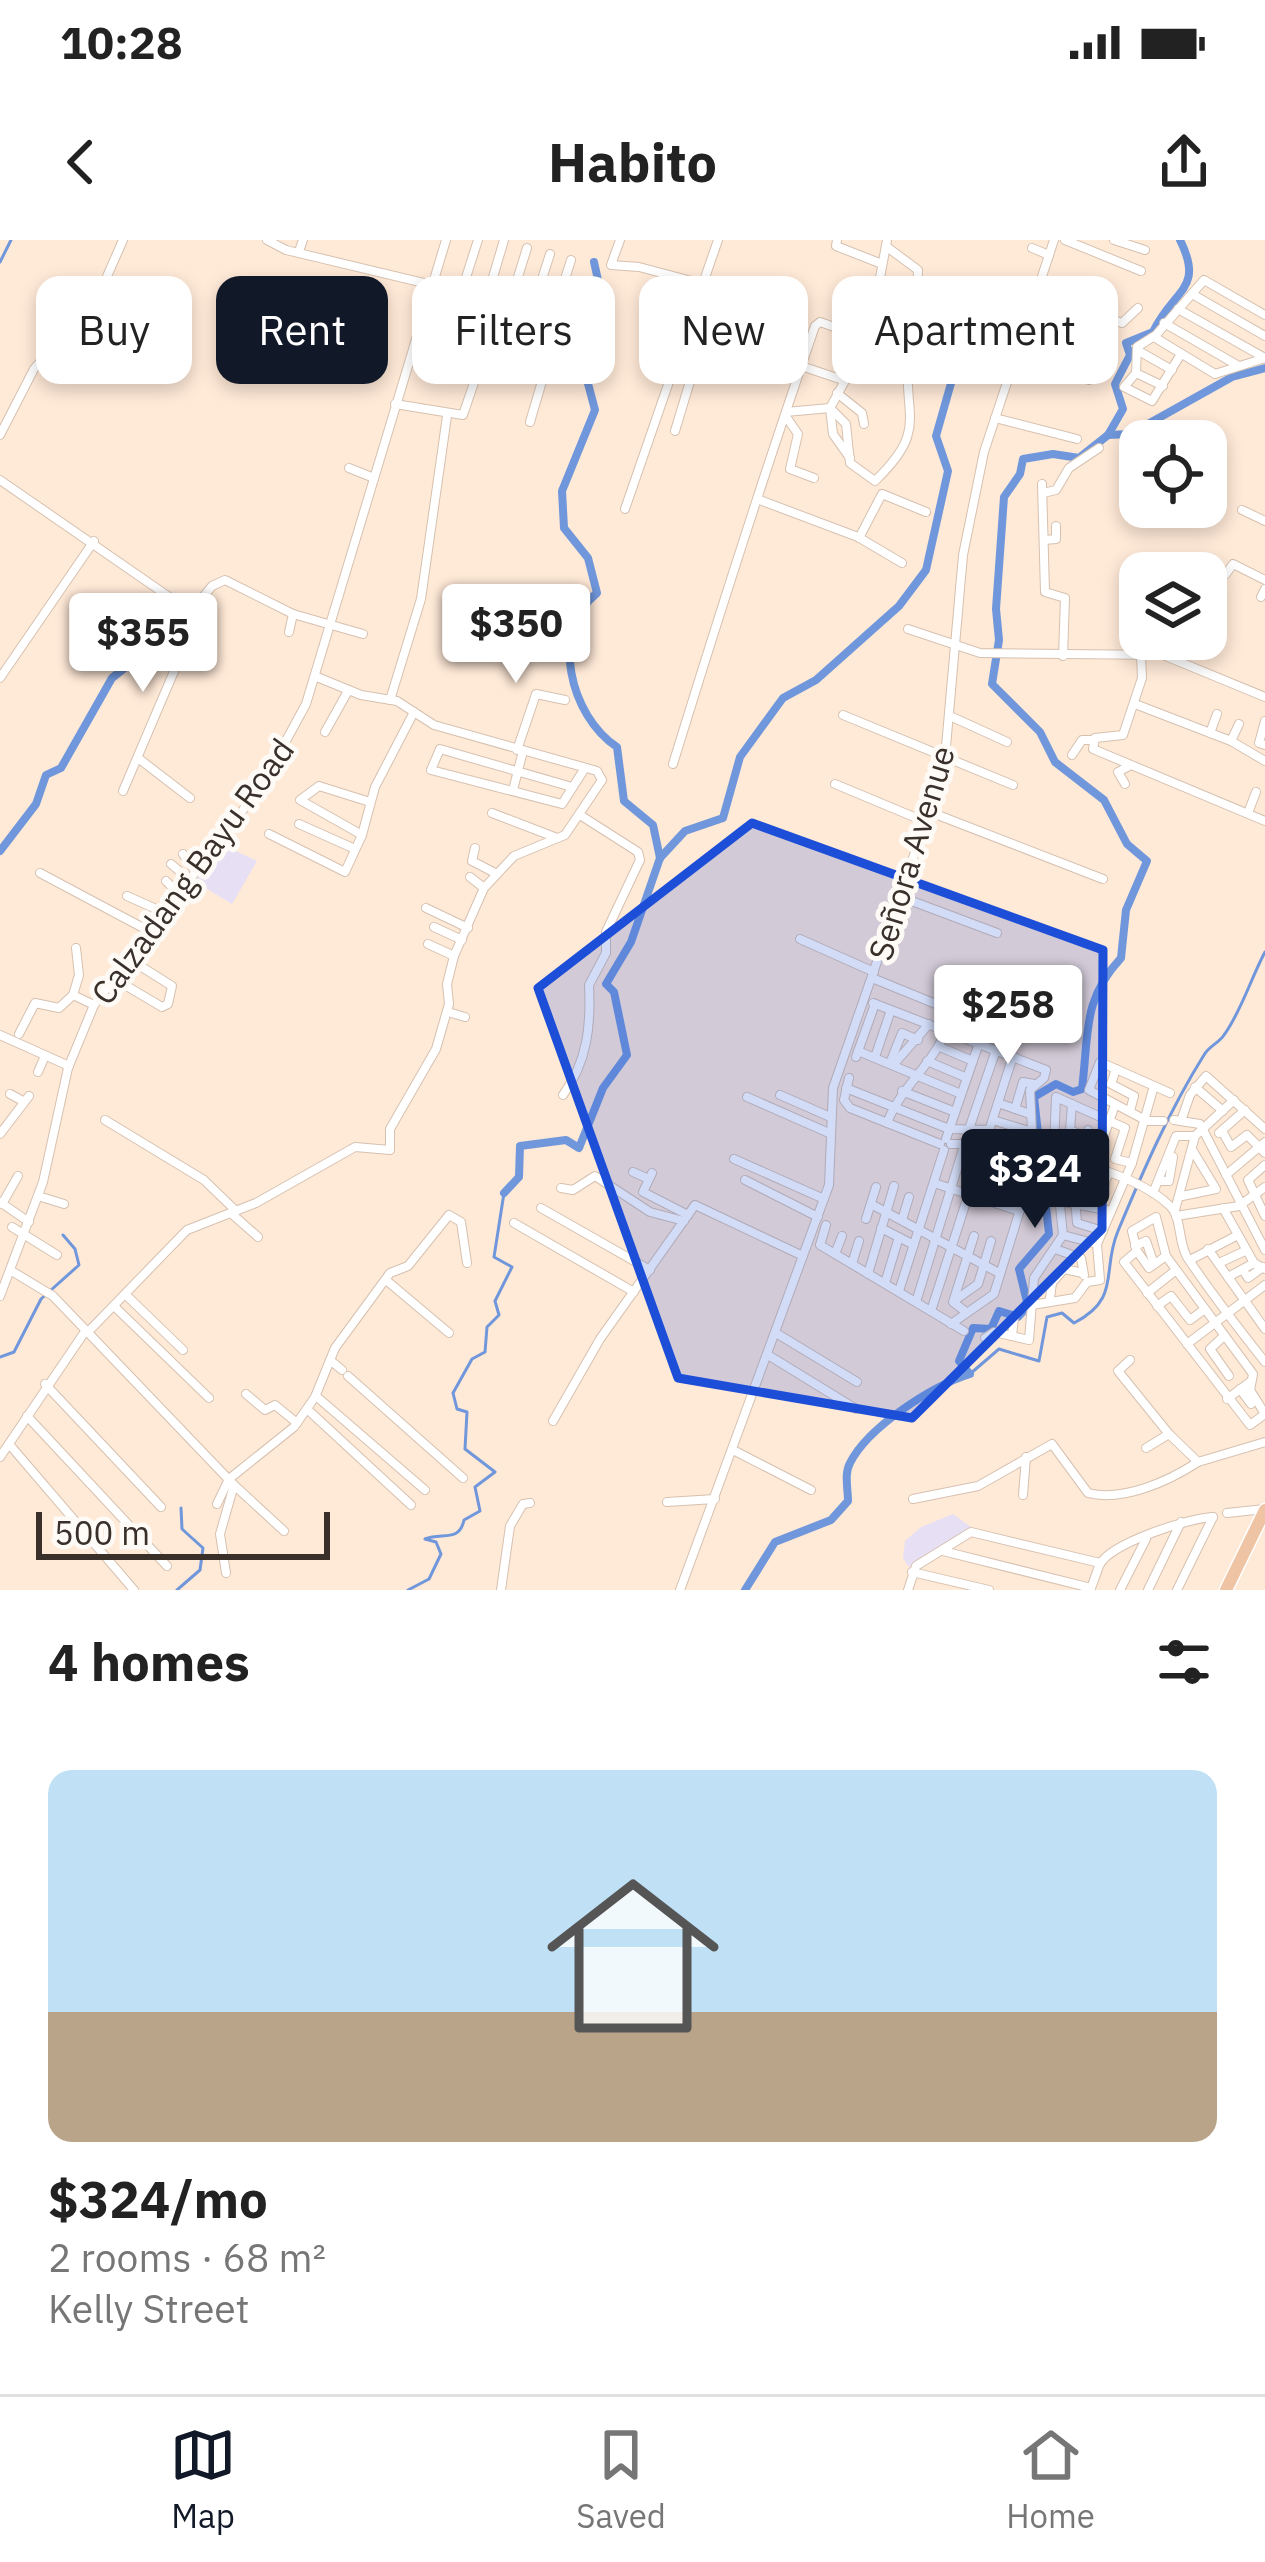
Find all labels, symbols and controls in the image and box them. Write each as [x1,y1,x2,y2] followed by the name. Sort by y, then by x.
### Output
[60,13,183,71] text: 10:28
[548,127,717,197] text: Habito
[48,129,114,195] icon: back
[1151,129,1217,195] icon: share
[36,276,192,384] chip: Buy
[216,276,388,384] chip: Rent
[412,276,615,384] chip: Filters
[639,276,808,384] chip: New
[832,276,1118,384] chip: Apartment
[1119,420,1227,660] map controls
[1119,420,1227,528] button: locate
[1119,552,1227,660] button: layers
[445,584,587,686] pin: $350
[72,593,214,695] pin: $355
[469,597,563,648] text: $350
[96,606,190,657] text: $355
[81,729,303,1013] street label: Calzadang Bayu Road
[858,741,964,965] street label: Señora Avenue
[937,965,1079,1067] pin: $258
[961,978,1055,1029] text: $258
[964,1129,1106,1231] pin: $324
[988,1142,1082,1193] text: $324
[36,1506,330,1559] scale bar
[54,1511,150,1554] text: 500 m
[48,1629,250,1695] text: 4 homes
[1151,1629,1217,1695] icon: filters
[525,1848,741,2064] icon: home
[48,2166,268,2232] text: $324/mo
[48,2232,326,2283] text: 2 rooms · 68 m²
[48,2283,249,2334] text: Kelly Street
[170,2422,236,2537] tab: Map
[576,2422,666,2537] tab: Saved
[1006,2422,1095,2537] tab: Home

